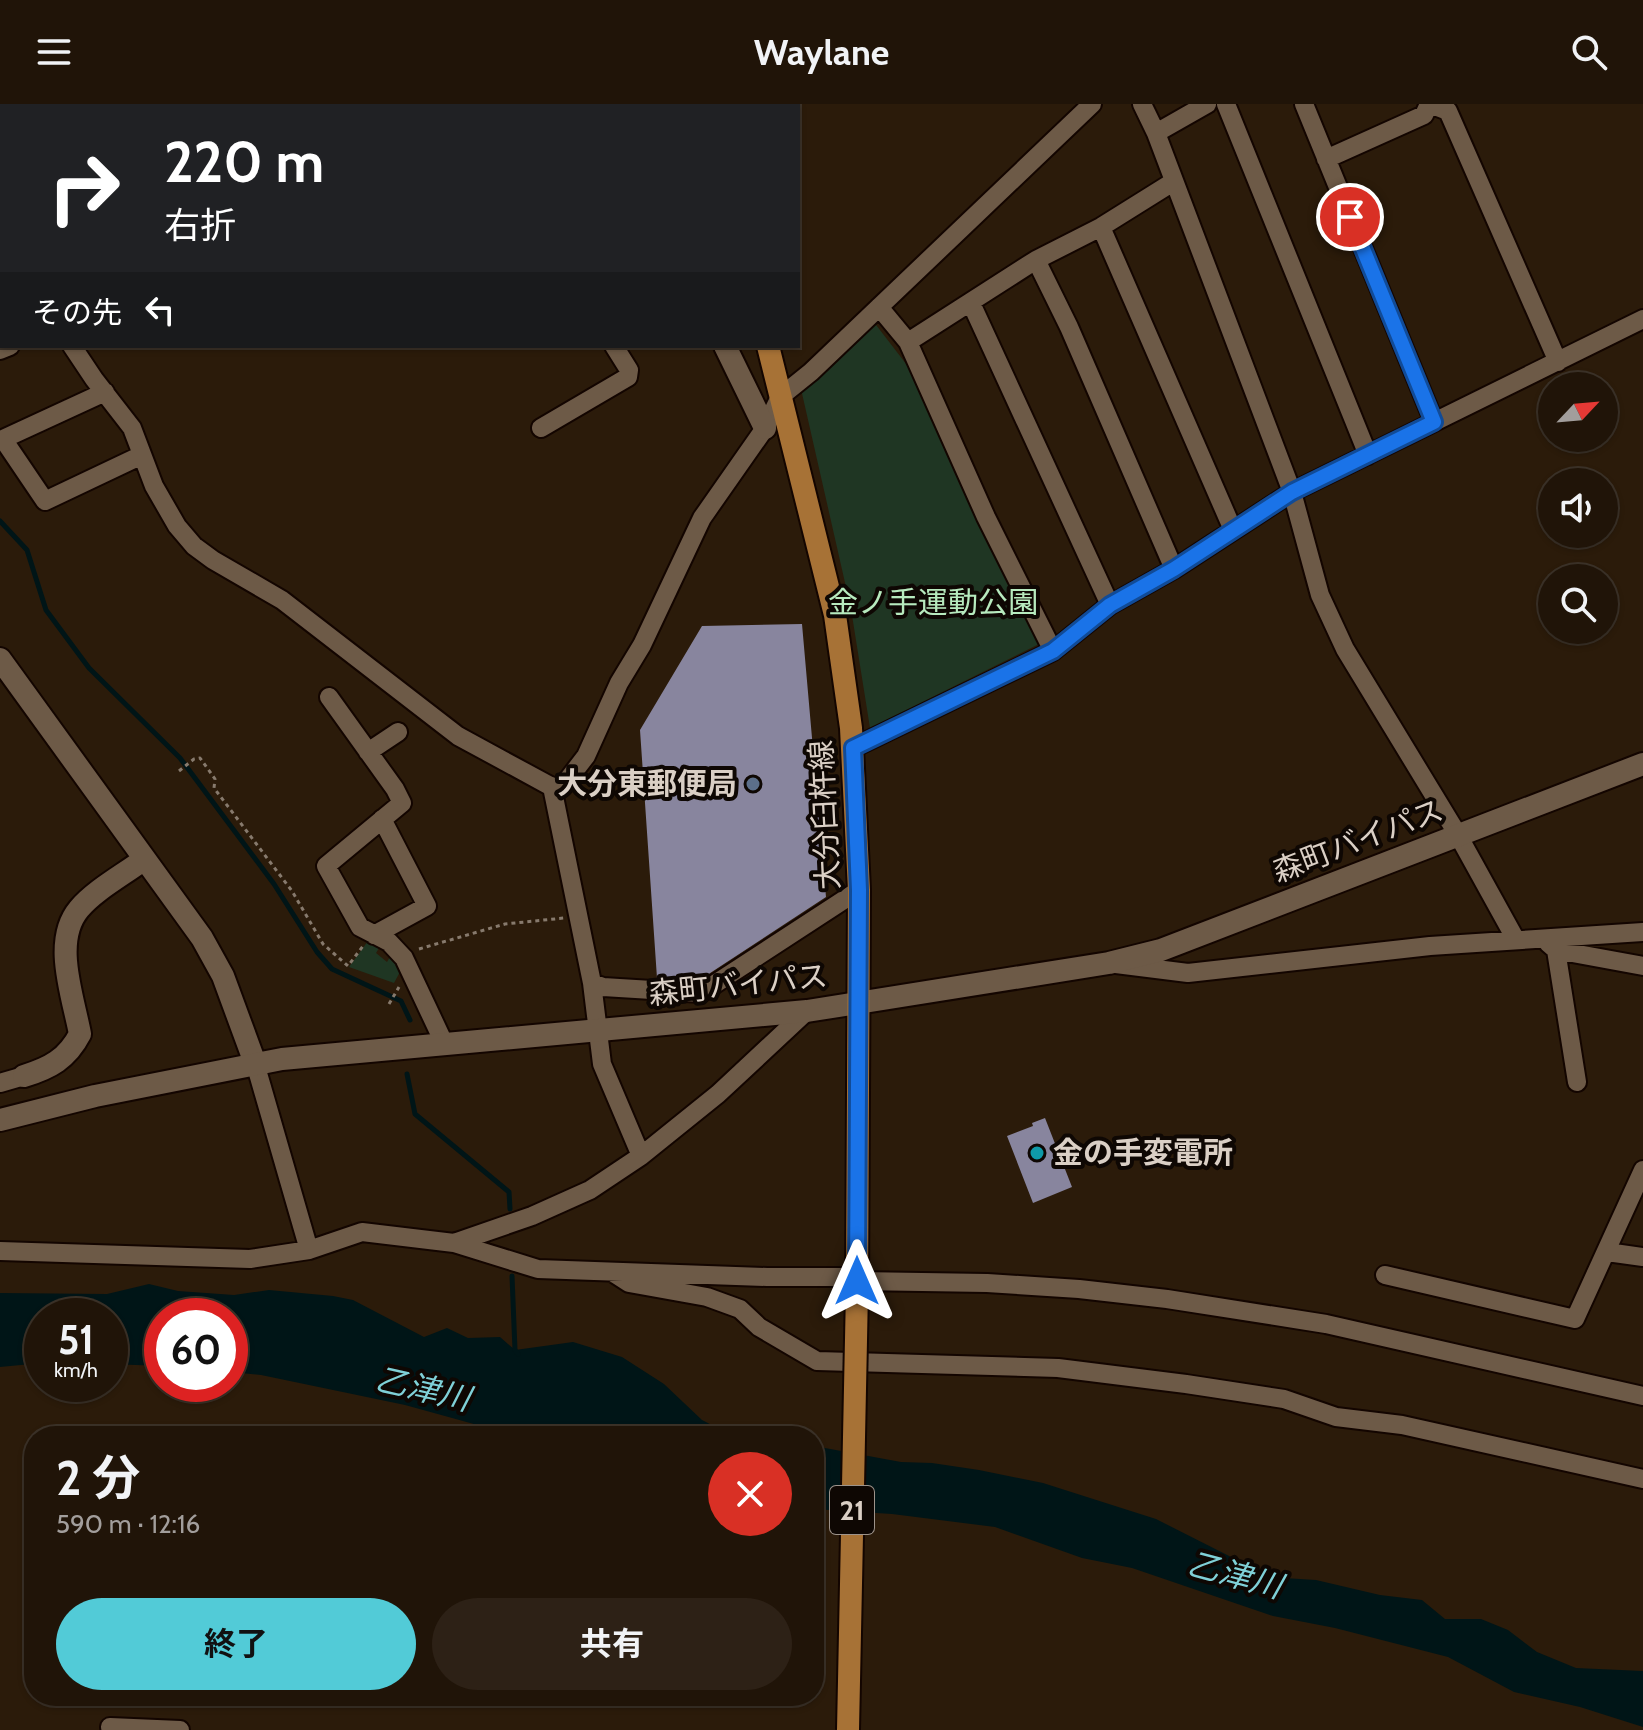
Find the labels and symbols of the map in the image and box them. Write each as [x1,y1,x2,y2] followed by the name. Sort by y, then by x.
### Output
[1316,183,1384,251] pin
[1538,372,1618,452] north arrow
[828,584,1038,621] park label: 金ノ手運動公園
[802,739,847,891] street label: 大分臼杵線
[557,765,737,802] place label: 大分東郵便局
[744,775,762,793] marker: 大分東郵便局
[1267,791,1448,890] street label: 森町バイパス
[647,957,829,1012] street label: 森町バイパス
[1053,1134,1233,1171] place label: 金の手変電所
[1028,1144,1046,1162] marker: 金の手変電所
[815,1239,899,1323] position arrow
[144,1298,248,1402] speed limit sign: 60
[372,1359,477,1419] water label: 乙津川
[830,1486,874,1534] road number: 21
[1184,1543,1289,1607] water label: 乙津川

